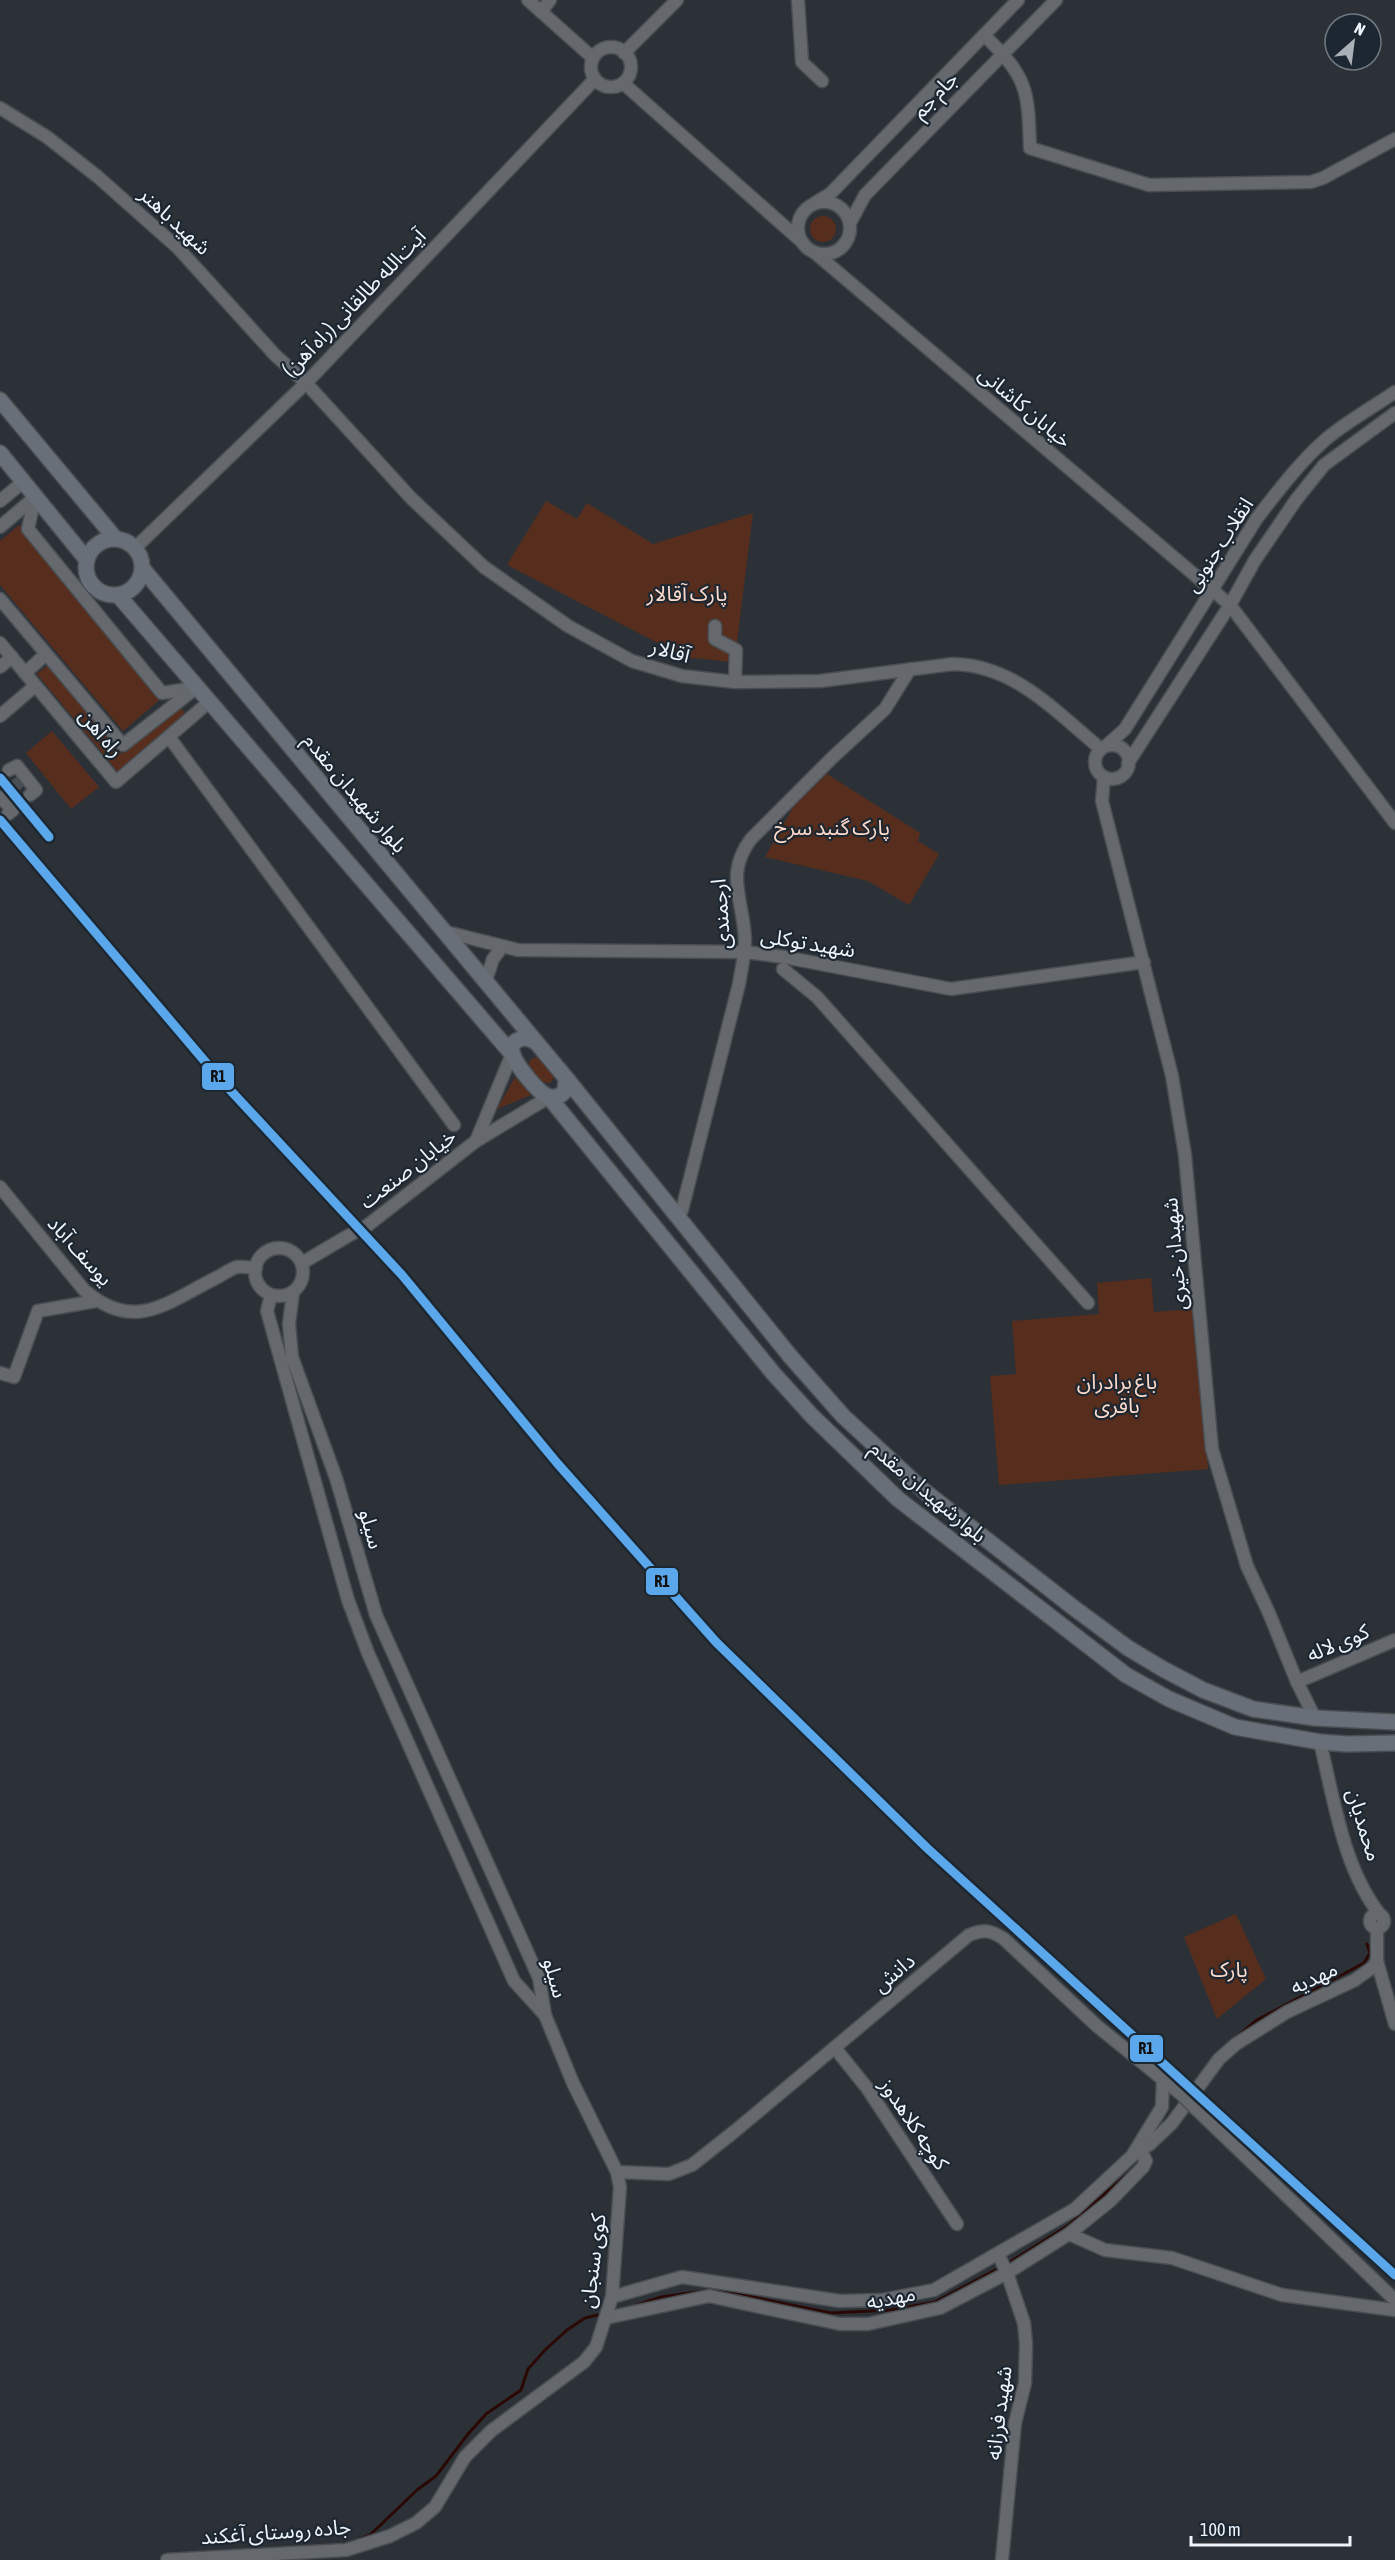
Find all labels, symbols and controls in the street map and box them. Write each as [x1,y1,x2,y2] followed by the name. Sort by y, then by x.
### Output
[1323,12,1383,72] north arrow
[1352,19,1368,39] text: N
[906,66,966,126] street label: جام جم
[134,181,216,260] street label: شهید باهنر
[276,223,431,382] street label: (راه آهن) آیت‌الله طالقانی
[974,360,1077,453] street label: خیابان کاشانی
[1179,493,1258,597] street label: انقلاب جنوبی
[646,581,727,607] park label: پارک آقالار
[646,633,694,668] street label: آقالار
[74,703,129,762] street label: راه آهن
[295,728,413,860] street label: بلوار شهیدان مقدم
[774,815,890,843] park label: پارک گنبد سرخ
[706,878,735,950] street label: ارجمندی
[759,923,857,962] street label: شهید توکلی
[201,1062,235,1091] line badge: R1
[210,1067,226,1085] text: R1
[355,1123,461,1214] street label: خیابان صنعت
[1157,1197,1192,1311] street label: شهیدان خیری
[43,1211,118,1291] street label: یوسف آباد
[1077,1369,1157,1418] park label: باغ برادران باقری
[862,1435,992,1551] street label: بلوارشهیدان مقدم
[354,1506,389,1552] street label: سیلو
[645,1567,679,1596] line badge: R1
[654,1572,670,1590] text: R1
[1303,1618,1373,1667] street label: کوی لاله
[1342,1786,1387,1864] street label: محمدیان
[868,1948,920,1997] street label: دانش
[538,1955,573,2001] street label: سیلو
[1286,1956,1341,1999] street label: مهدیه
[1210,1957,1248,1983] park label: پارک
[1129,2034,1164,2063] line badge: R1
[1138,2039,1154,2057] text: R1
[873,2072,954,2175] street label: کوچه کلاهدوز
[574,2212,611,2310] street label: کوی سنجان
[864,2281,918,2314] street label: مهدیه
[980,2364,1017,2461] street label: شهید فرزانه
[1191,2509,1350,2547] scale bar
[200,2514,352,2549] street label: جاده روستای آغکند
[1200,2519,1241,2540] text: 100 m

